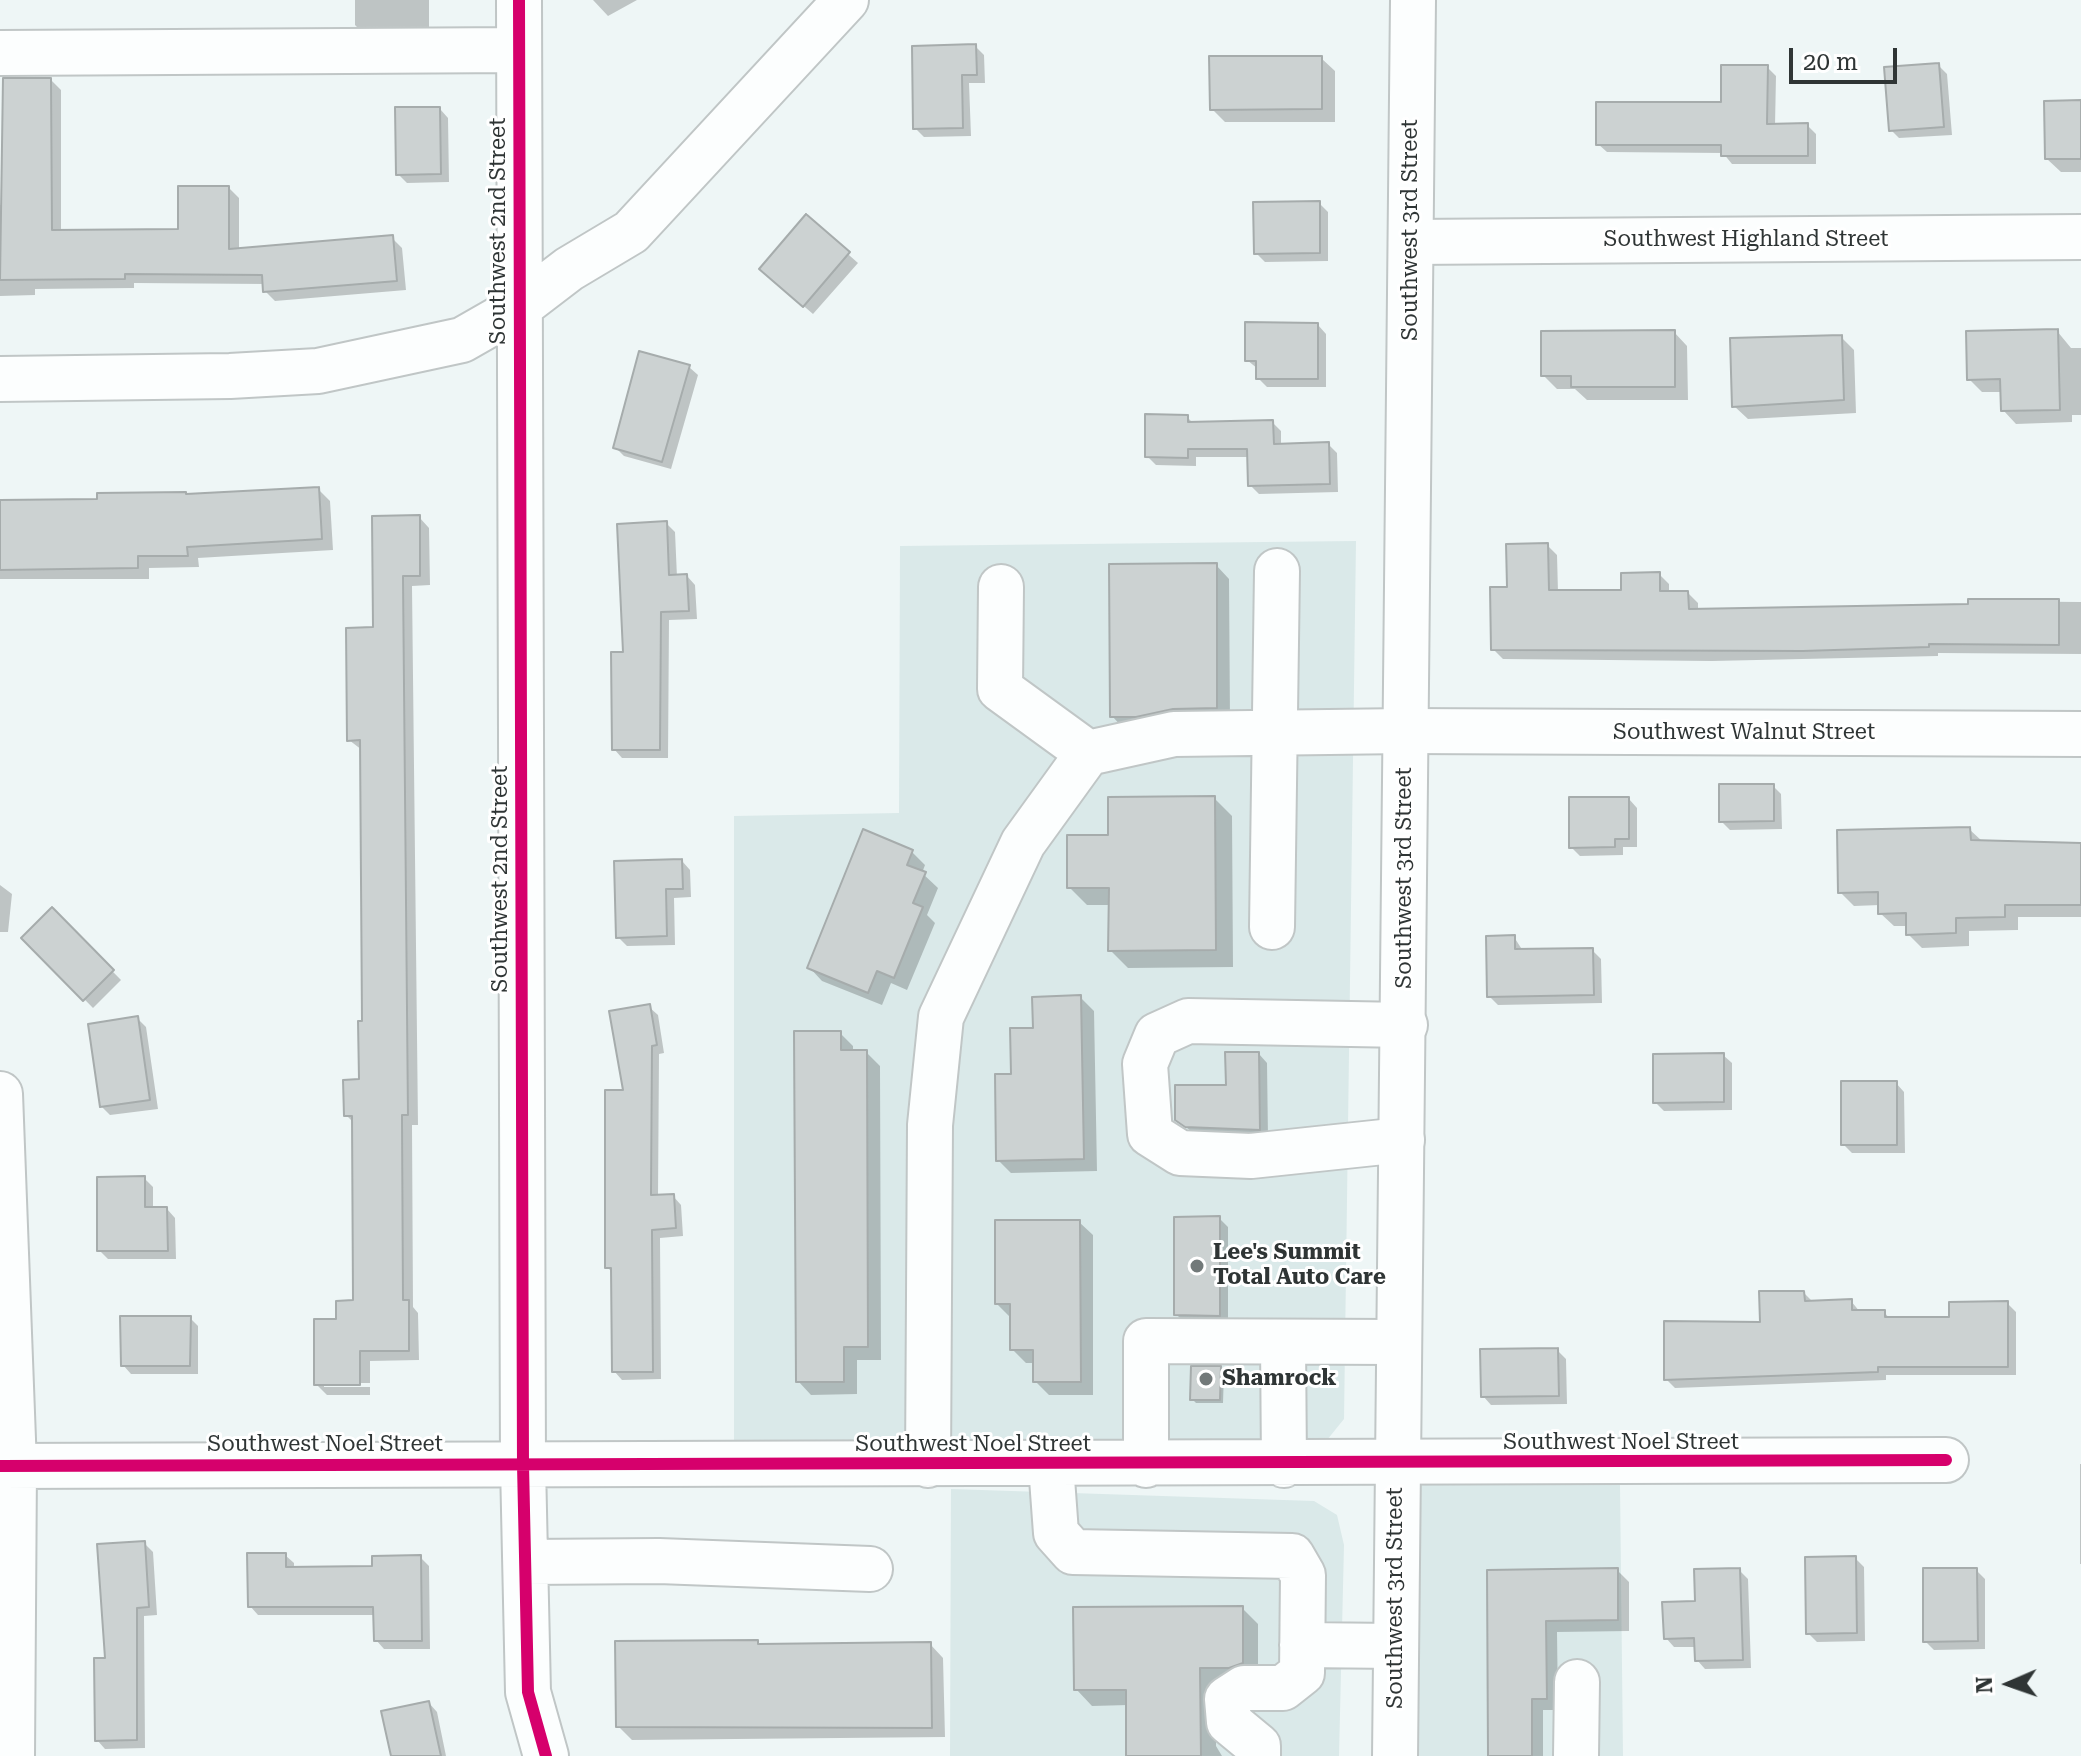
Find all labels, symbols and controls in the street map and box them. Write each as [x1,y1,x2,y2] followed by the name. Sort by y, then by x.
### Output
[1793,32,1901,82] scale bar
[1803,48,1858,76] text: 20 m
[486,118,512,344] street label: Southwest 2nd Street
[1398,119,1424,341] street label: Southwest 3rd Street
[1604,227,1888,253] street label: Southwest Highland Street
[1613,720,1875,746] street label: Southwest Walnut Street
[488,766,514,992] street label: Southwest 2nd Street
[1392,767,1418,989] street label: Southwest 3rd Street
[1213,1240,1386,1292] place label: Lee's Summit Total Auto Care
[1188,1257,1206,1275] marker: Lee's Summit Total Auto Care
[1222,1366,1337,1392] place label: Shamrock
[1197,1370,1215,1388] marker: Shamrock
[1503,1430,1739,1456] street label: Southwest Noel Street
[207,1432,443,1458] street label: Southwest Noel Street
[855,1432,1091,1458] street label: Southwest Noel Street
[1383,1487,1409,1709] street label: Southwest 3rd Street
[1969,1644,2049,1724] north arrow
[1972,1676,1997,1694] text: N

